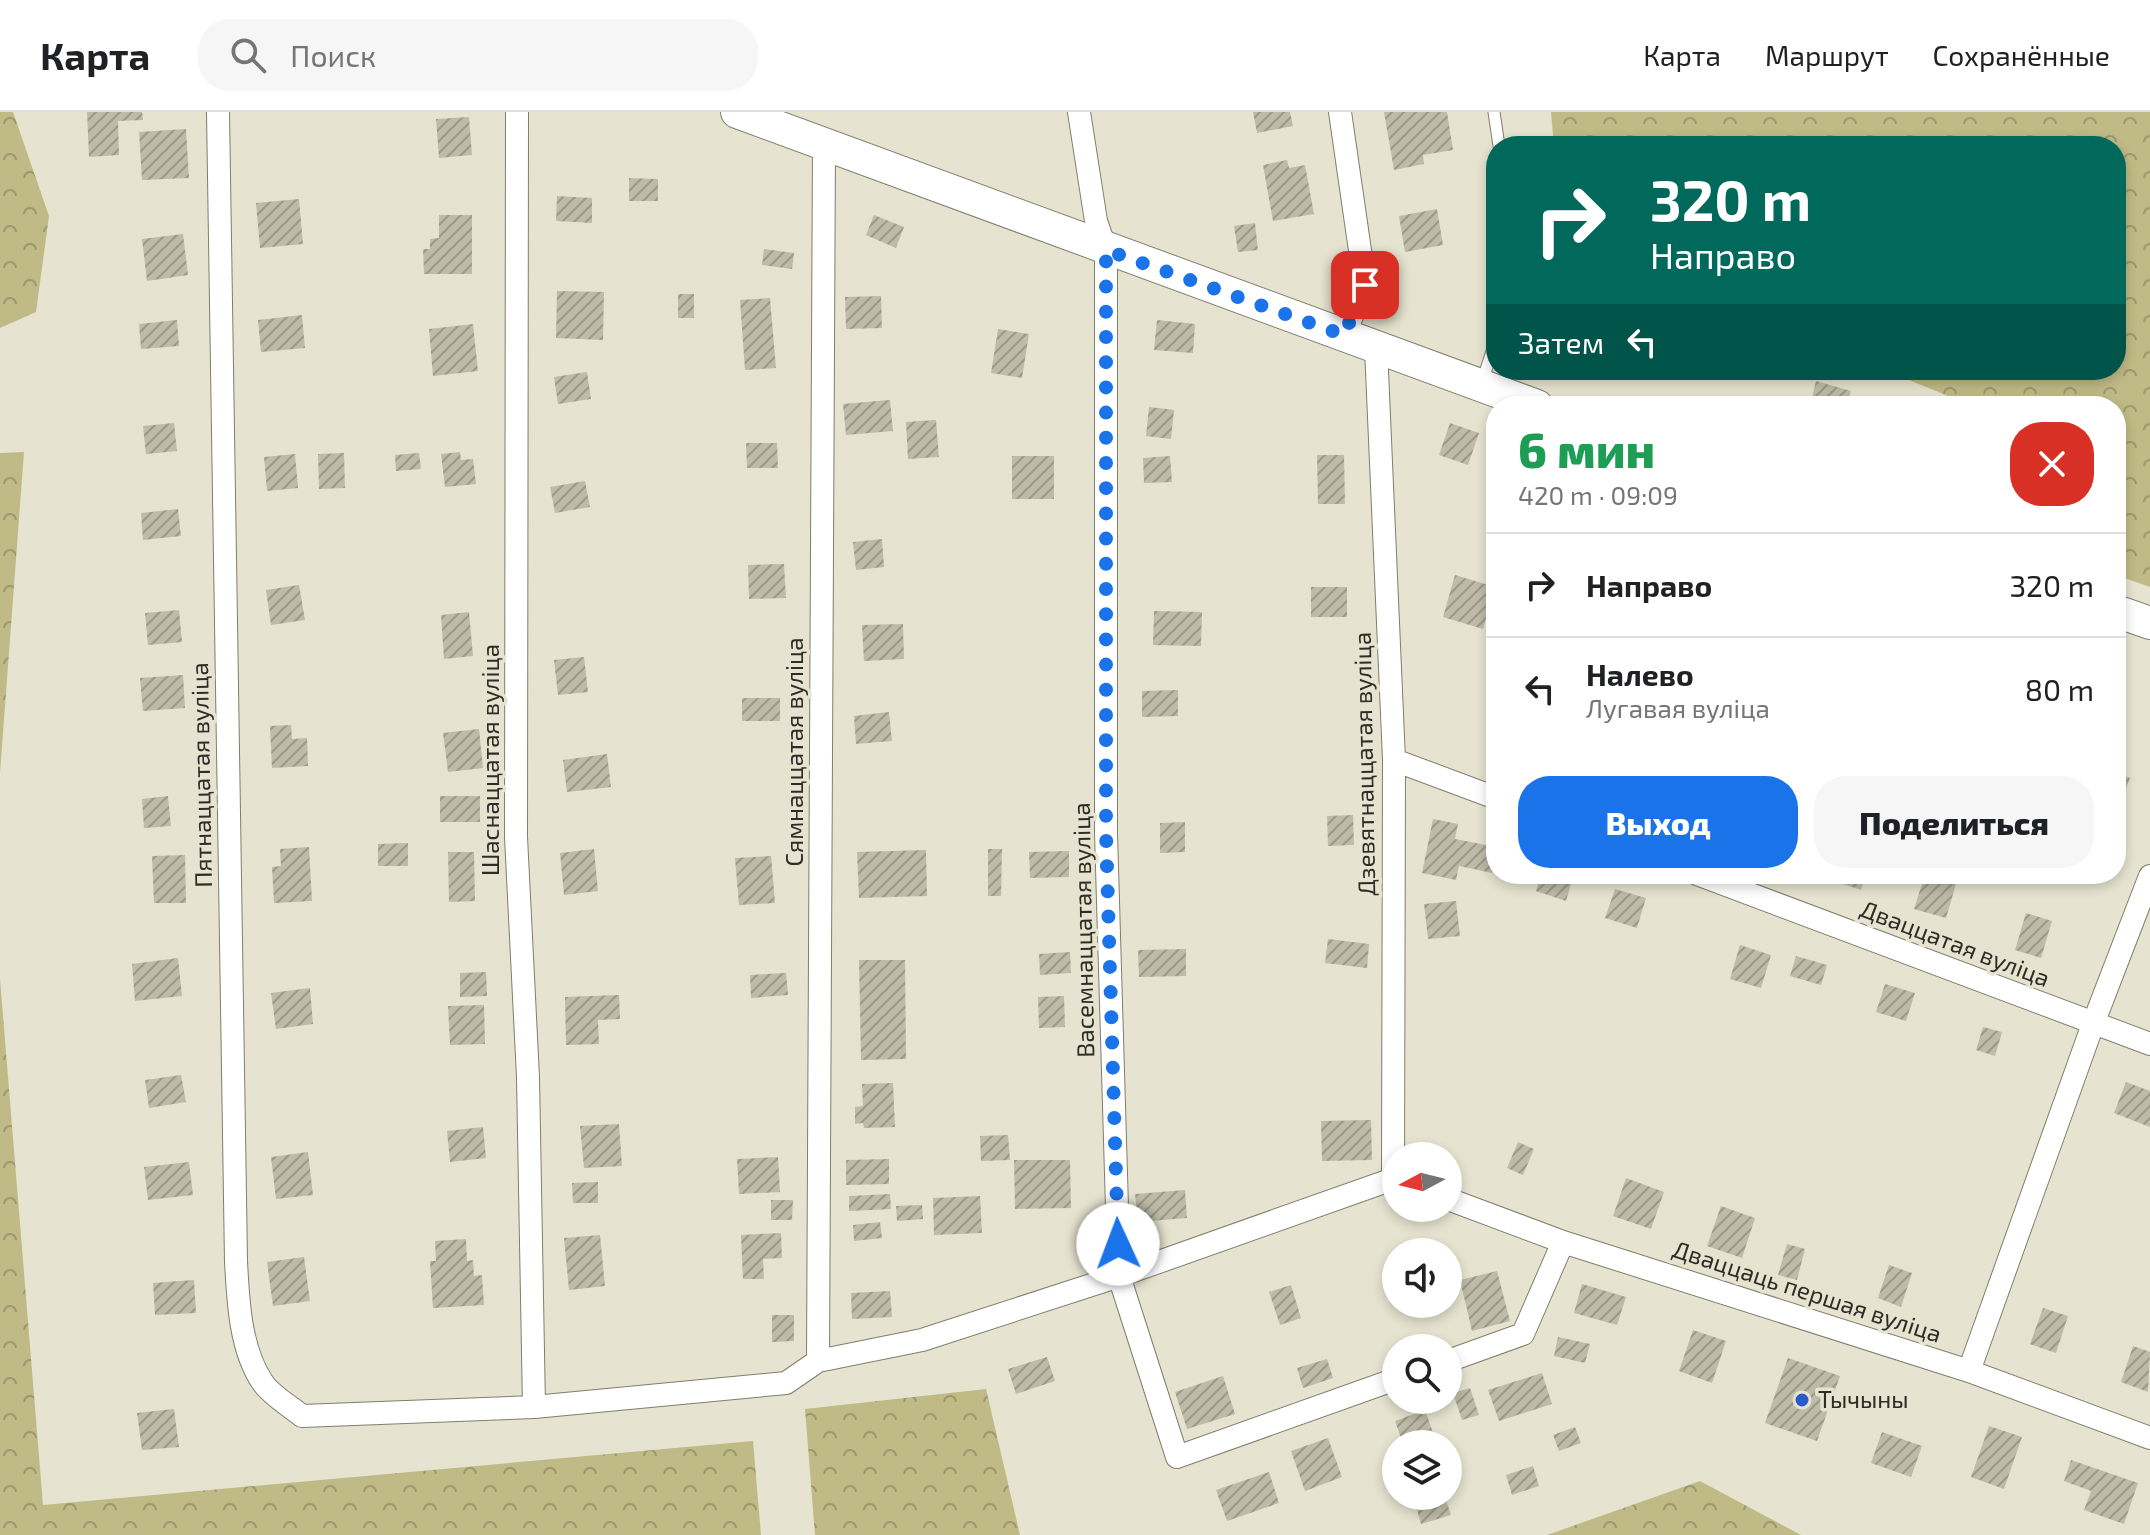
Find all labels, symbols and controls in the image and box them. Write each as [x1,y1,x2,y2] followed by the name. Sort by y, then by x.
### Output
[198,19,758,91] search box
[40,32,150,78] text: Карта
[226,33,270,77] icon: search
[290,37,376,73] text: Поиск
[1643,38,1721,72] text: Карта
[1765,38,1889,72] text: Маршрут
[1933,38,2110,72] text: Сохранённые
[1650,165,1811,232] text: 320 m
[1518,168,1622,272] icon: right
[1650,233,1796,276] text: Направо
[1331,251,1399,319] pin
[1343,263,1387,307] icon: arrive
[1620,320,1664,364] icon: left
[1518,324,1604,360] text: Затем
[1518,420,1655,478] text: 6 мин
[2010,422,2094,506] button: close
[1518,479,1678,510] text: 420 m · 09:09
[1518,563,1562,607] icon: right
[1586,567,1712,603] text: Направо
[2009,567,2094,603] text: 320 m
[1347,632,1381,896] street label: Дзевятнаццатая вуліца
[779,637,809,867] street label: Сямнаццатая вуліца
[475,644,505,876] street label: Шаснаццатая вуліца
[1586,656,1694,692] text: Налево
[184,662,218,888] street label: Пятнаццатая вуліца
[1518,667,1562,711] icon: left
[2025,671,2094,707] text: 80 m
[1586,692,1770,723] text: Лугавая вуліца
[1518,776,1798,868] button: Выход
[1814,776,2094,868] button: Поделиться
[1066,802,1100,1058] street label: Васемнаццатая вуліца
[1856,893,2054,993] street label: Дваццатая вуліца
[1382,1142,1462,1222] north arrow
[1382,1142,1462,1510] map controls
[1076,1202,1160,1286] position arrow
[1669,1233,1945,1349] street label: Дваццаць першая вуліца
[1382,1238,1462,1318] button: sound
[1382,1334,1462,1414] button: search
[1818,1384,1909,1413] place label: Тычыны
[1793,1391,1811,1409] marker: Тычыны
[1382,1430,1462,1510] button: layers

